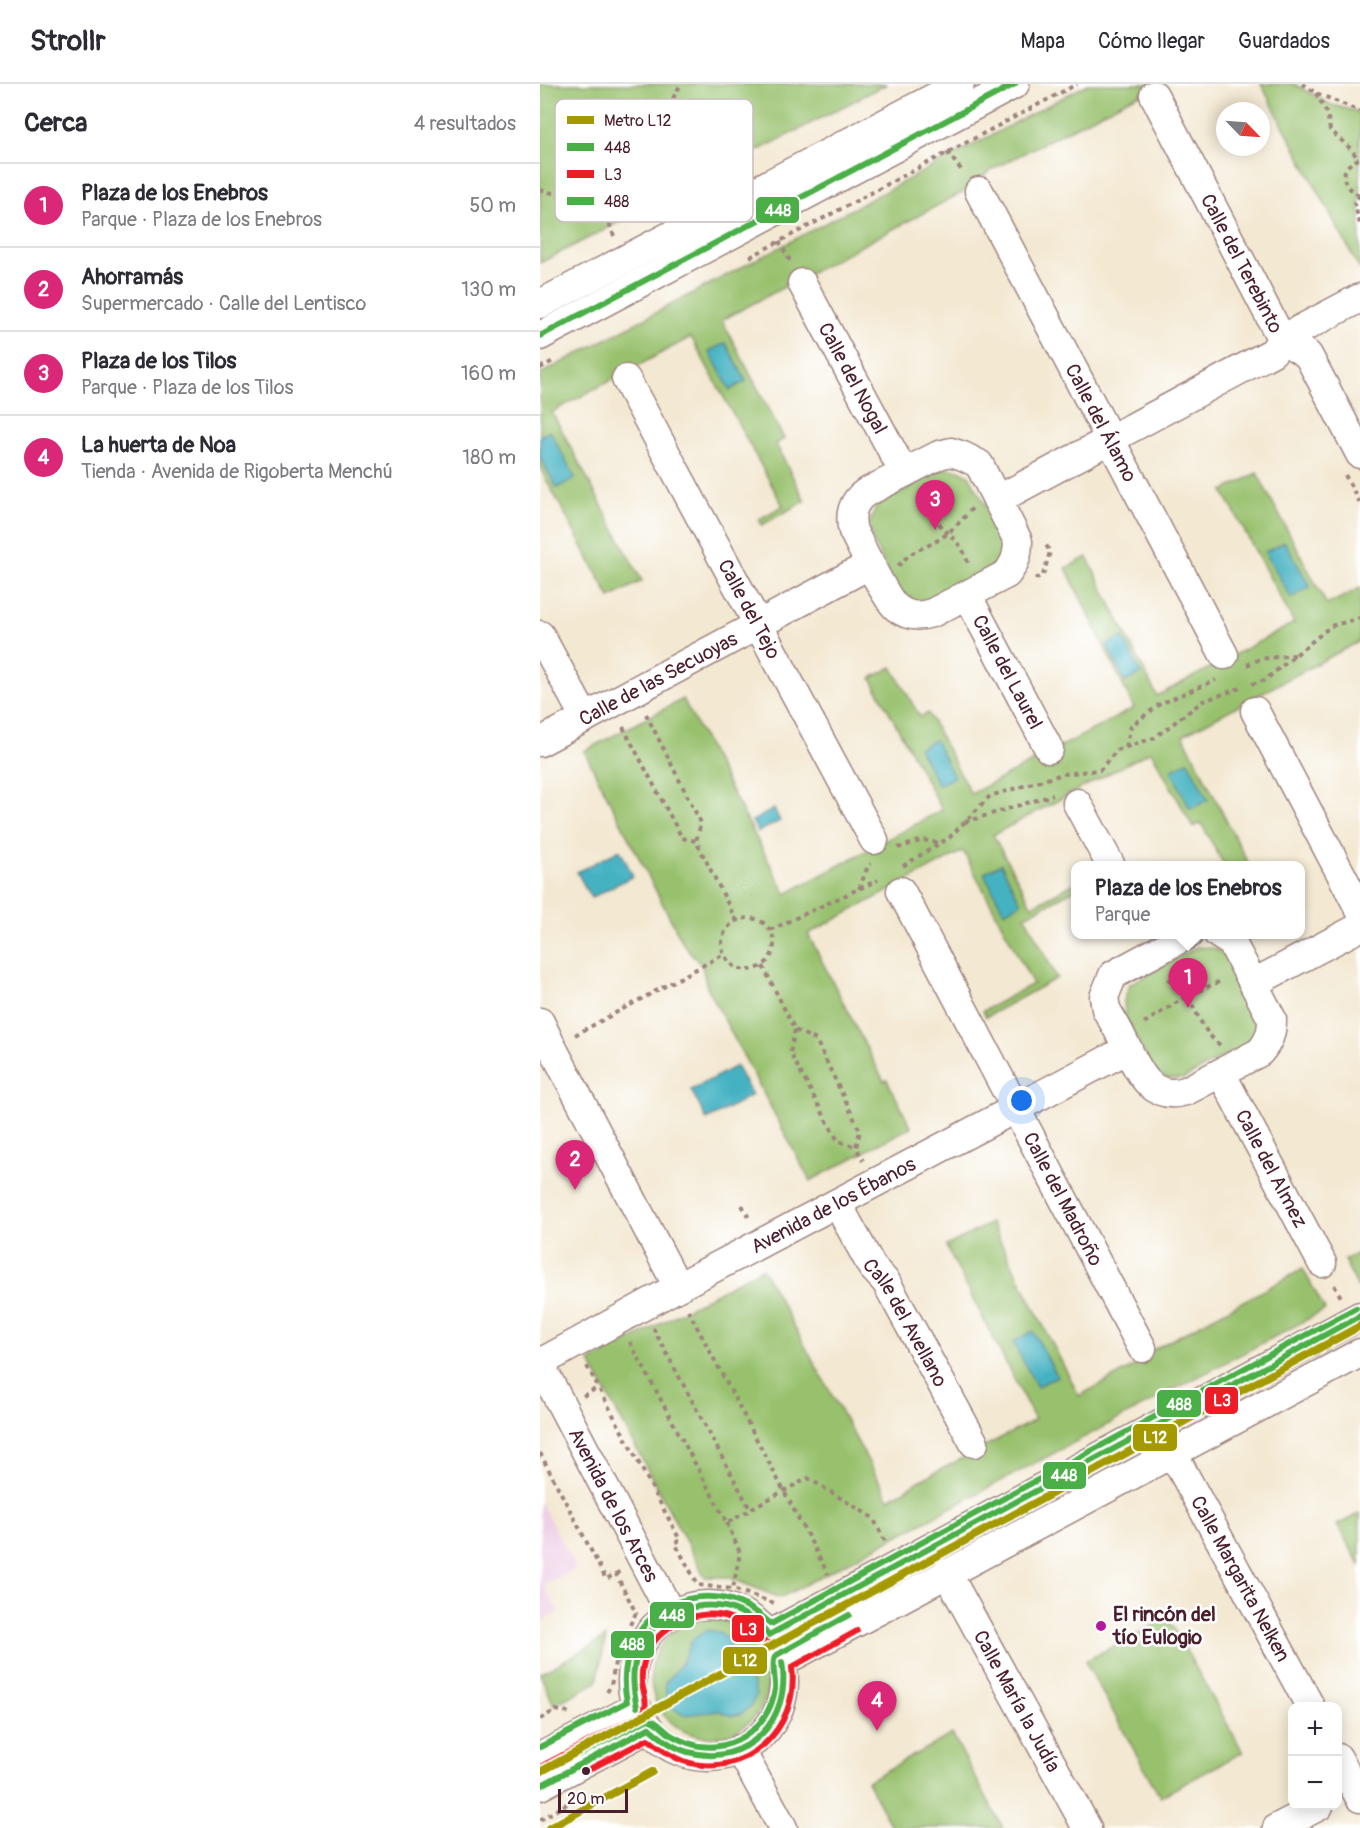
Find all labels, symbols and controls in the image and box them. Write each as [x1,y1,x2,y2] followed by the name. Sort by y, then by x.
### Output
[30,24,105,59] text: Strollr
[1020,28,1065,55] text: Mapa
[1098,28,1205,55] text: Cómo llegar
[1238,28,1330,55] text: Guardados
[555,99,753,222] legend
[1216,102,1270,156] north arrow
[24,107,87,139] text: Cerca
[414,111,516,136] text: 4 resultados
[604,111,672,131] text: Metro L12
[604,138,631,158] text: 448
[604,165,622,185] text: L3
[81,179,268,207] text: Plaza de los Enebros
[1195,189,1289,338] street label: Calle del Terebinto
[604,192,629,212] text: 488
[40,193,47,218] text: 1
[469,193,516,218] text: 50 m
[755,196,800,224] line badge: 448
[765,201,791,221] text: 448
[81,207,322,232] text: Parque · Plaza de los Enebros
[81,263,183,291] text: Ahorramás
[38,277,49,302] text: 2
[461,277,516,302] text: 130 m
[81,291,366,316] text: Supermercado · Calle del Lentisco
[813,318,893,438] street label: Calle del Nogal
[81,347,236,375] text: Plaza de los Tilos
[1060,359,1143,486] street label: Calle del Álamo
[38,361,49,386] text: 3
[461,361,516,386] text: 160 m
[81,375,293,400] text: Parque · Plaza de los Tilos
[81,431,236,459] text: La huerta de Noa
[38,445,49,470] text: 4
[462,445,516,470] text: 180 m
[81,459,393,484] text: Tienda · Avenida de Rigoberta Menchú
[916,480,954,530] pin: 3
[713,555,787,663] street label: Calle del Tejo
[967,610,1049,733] street label: Calle del Laurel
[574,626,742,731] street label: Calle de las Secuoyas
[1071,861,1305,939] popup
[1095,874,1281,902] text: Plaza de los Enebros
[1095,902,1150,927] text: Parque
[1168,958,1208,1008] pin: 1
[1007,1086,1036,1115] your location
[1230,1105,1313,1232] street label: Calle del Almez
[1018,1128,1109,1270] street label: Calle del Madroño
[555,1140,594,1190] pin: 2
[746,1151,920,1259] street label: Avenida de los Ébanos
[857,1254,953,1391] street label: Calle del Avellano
[1204,1386,1239,1415] line badge: L3
[1156,1389,1202,1418] line badge: 488
[1213,1391,1231,1411] text: L3
[1166,1395,1192,1415] text: 488
[563,1423,665,1586] street label: Avenida de los Arces
[1132,1423,1178,1452] line badge: L12
[1143,1428,1167,1448] text: L12
[1042,1461,1087,1490] line badge: 448
[1051,1466,1077,1486] text: 448
[1186,1491,1296,1666] street label: Calle Margarita Nelken
[649,1601,695,1629] line badge: 448
[1112,1602,1216,1650] place label: El rincón del tío Eulogio
[659,1606,685,1626] text: 448
[731,1614,765,1643] line badge: L3
[1094,1619,1108,1633] marker: El rincón del tío Eulogio
[739,1620,757,1640] text: L3
[968,1626,1066,1776] street label: Calle María la Judía
[610,1630,655,1659] line badge: 488
[619,1635,645,1655] text: 488
[722,1646,768,1675] line badge: L12
[733,1651,757,1671] text: L12
[858,1682,896,1731] pin: 4
[1288,1702,1342,1810] map controls
[1288,1702,1342,1756] button: +
[1288,1756,1342,1810] button: −
[580,1765,592,1777] unlabelled marker
[558,1786,628,1814] scale bar
[567,1789,605,1809] text: 20 m

